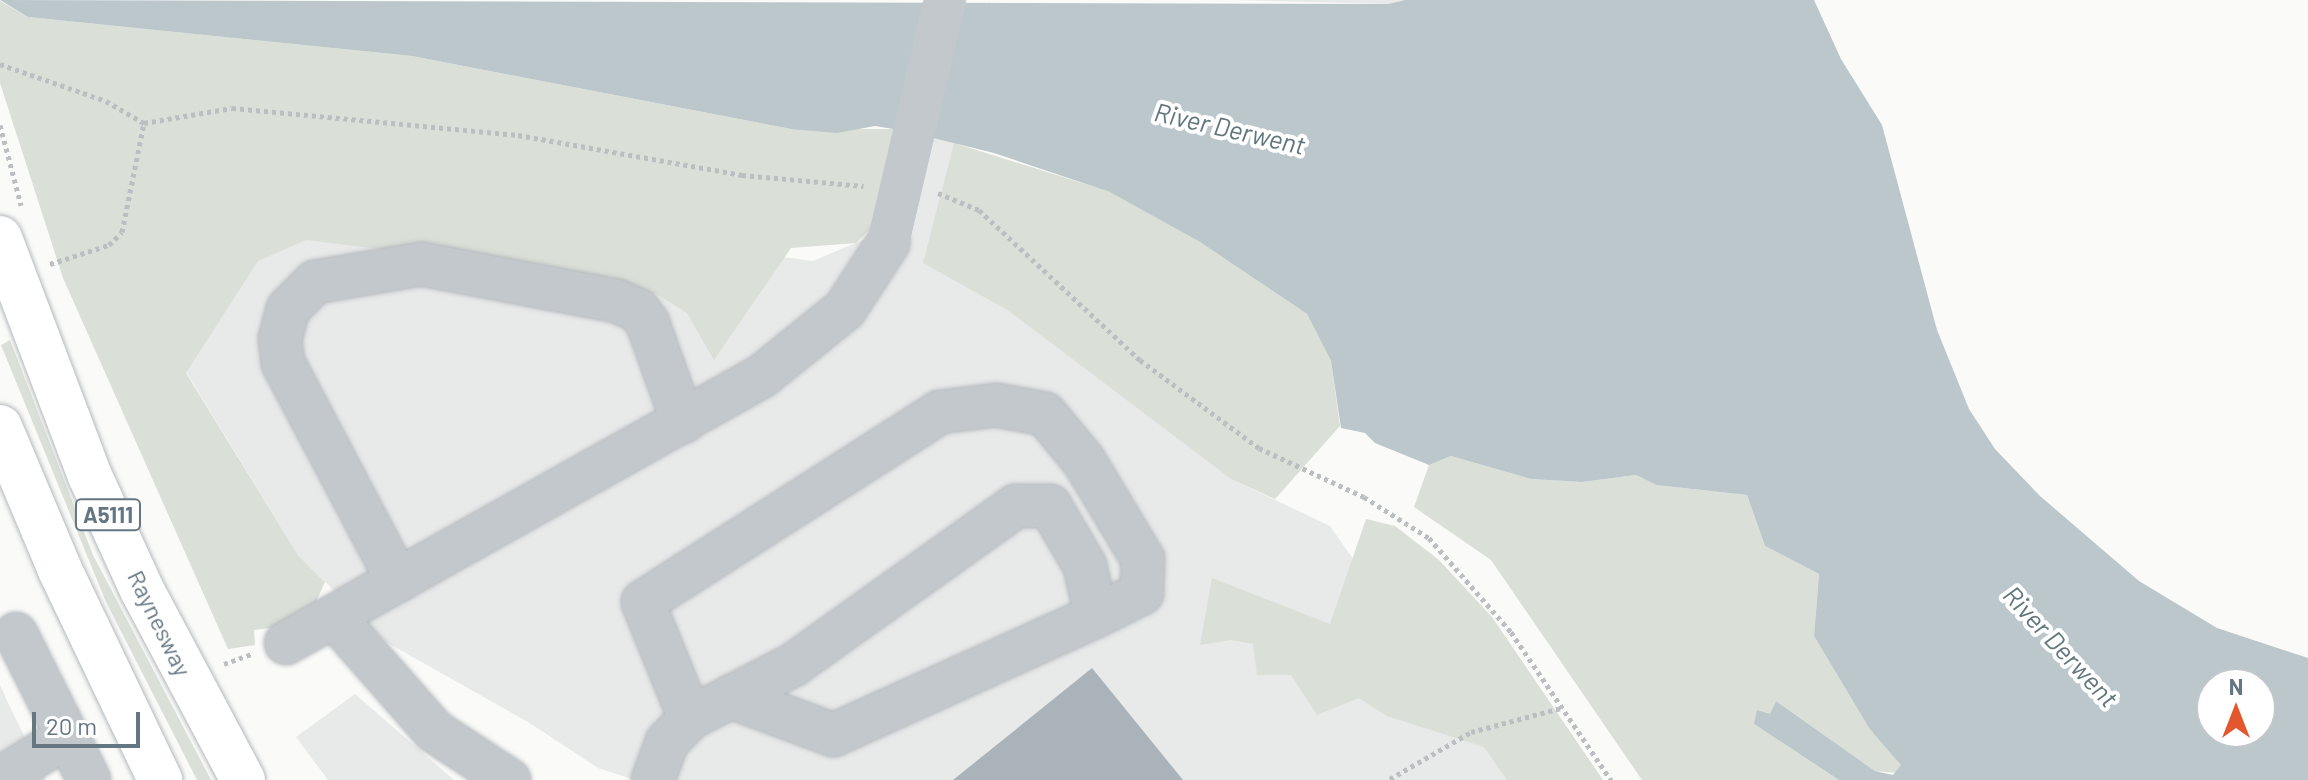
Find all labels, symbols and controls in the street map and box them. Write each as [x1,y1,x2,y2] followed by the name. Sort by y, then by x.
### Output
[1151,95,1309,161] water label: River Derwent
[74,497,142,533] road number: A5111
[122,565,198,681] street label: Raynesway
[1997,579,2125,713] water label: River Derwent
[2196,668,2276,748] north arrow
[2229,673,2243,699] text: N
[36,696,144,746] scale bar
[46,711,97,740] text: 20 m

